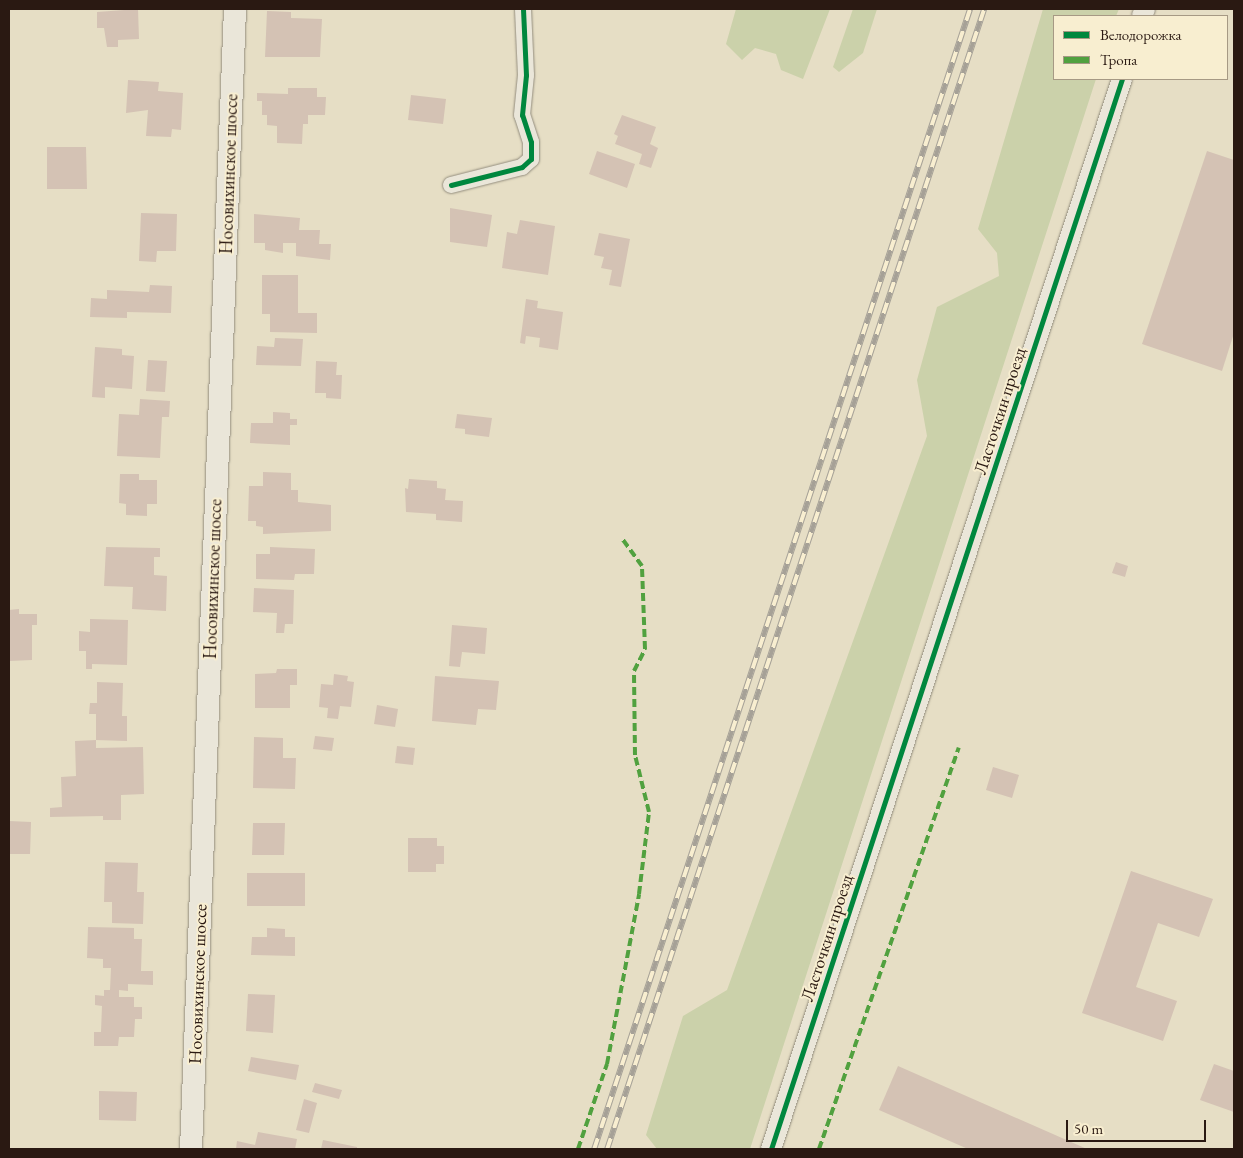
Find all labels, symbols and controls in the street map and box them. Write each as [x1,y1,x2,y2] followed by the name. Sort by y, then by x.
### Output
[1053,15,1228,80] legend
[1100,25,1181,44] text: Велодорожка
[1100,50,1137,69] text: Тропа
[215,94,243,254] street label: Носовихинское шоссе
[969,345,1031,477] street label: Ласточкин проезд
[199,499,227,659] street label: Носовихинское шоссе
[796,872,858,1004] street label: Ласточкин проезд
[184,904,212,1064] street label: Носовихинское шоссе
[1068,1110,1208,1142] scale bar
[1074,1119,1103,1138] text: 50 m

